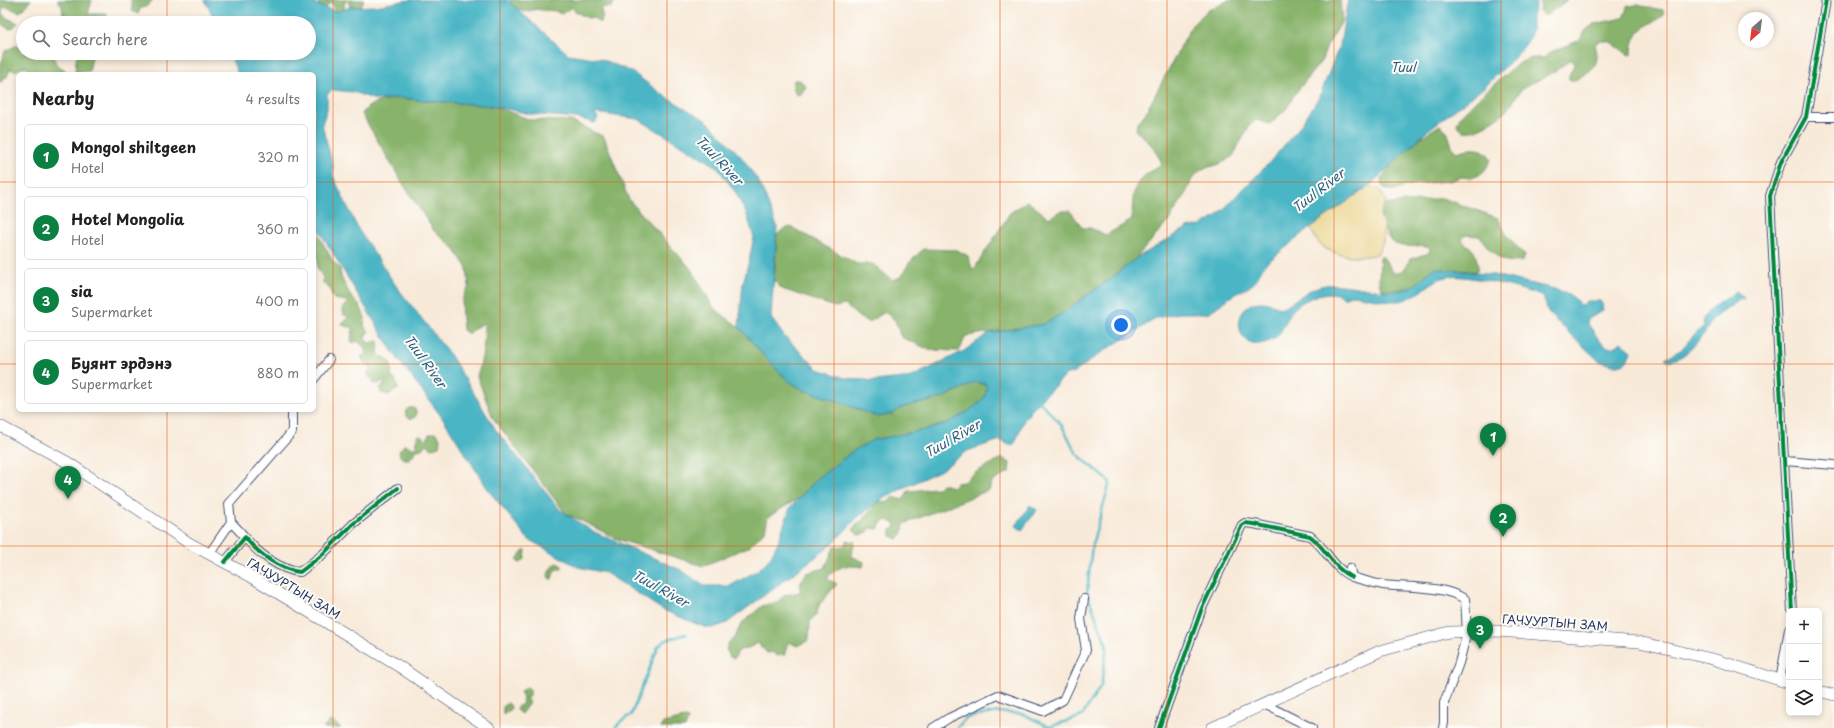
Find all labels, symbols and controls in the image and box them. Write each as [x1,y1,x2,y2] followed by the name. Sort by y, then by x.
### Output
[1738,12,1774,48] north arrow
[16,16,316,60] search box
[30,27,52,49] icon: search
[62,27,148,50] text: Search here
[1390,57,1418,76] water label: Tuul
[32,85,94,111] text: Nearby
[246,89,300,108] text: 4 results
[692,131,749,190] water label: Tuul River
[71,135,196,158] text: Mongol shiltgeen
[43,147,49,166] text: 1
[257,147,299,166] text: 320 m
[71,158,104,177] text: Hotel
[1288,162,1350,216] water label: Tuul River
[71,207,185,230] text: Hotel Mongolia
[41,219,51,238] text: 2
[256,219,299,238] text: 360 m
[71,230,104,249] text: Hotel
[71,279,93,302] text: sia
[42,291,50,310] text: 3
[256,291,299,310] text: 400 m
[71,302,153,321] text: Supermarket
[1111,315,1131,335] your location
[400,331,453,393] water label: Tuul River
[71,351,172,374] text: Буянт эрдэнэ
[42,363,50,382] text: 4
[257,363,299,382] text: 880 m
[71,374,153,393] text: Supermarket
[921,413,985,462] water label: Tuul River
[1480,423,1506,456] pin: 1
[55,466,81,499] pin: 4
[1490,504,1516,537] pin: 2
[244,553,344,623] street label: ГАЧУУРТЫН ЗАМ
[630,565,694,612] water label: Tuul River
[1786,608,1822,716] map controls
[1786,608,1822,644] button: +
[1502,609,1608,635] street label: ГАЧУУРТЫН ЗАМ
[1467,616,1493,649] pin: 3
[1786,644,1822,680] button: −
[1786,680,1822,716] button: layers

